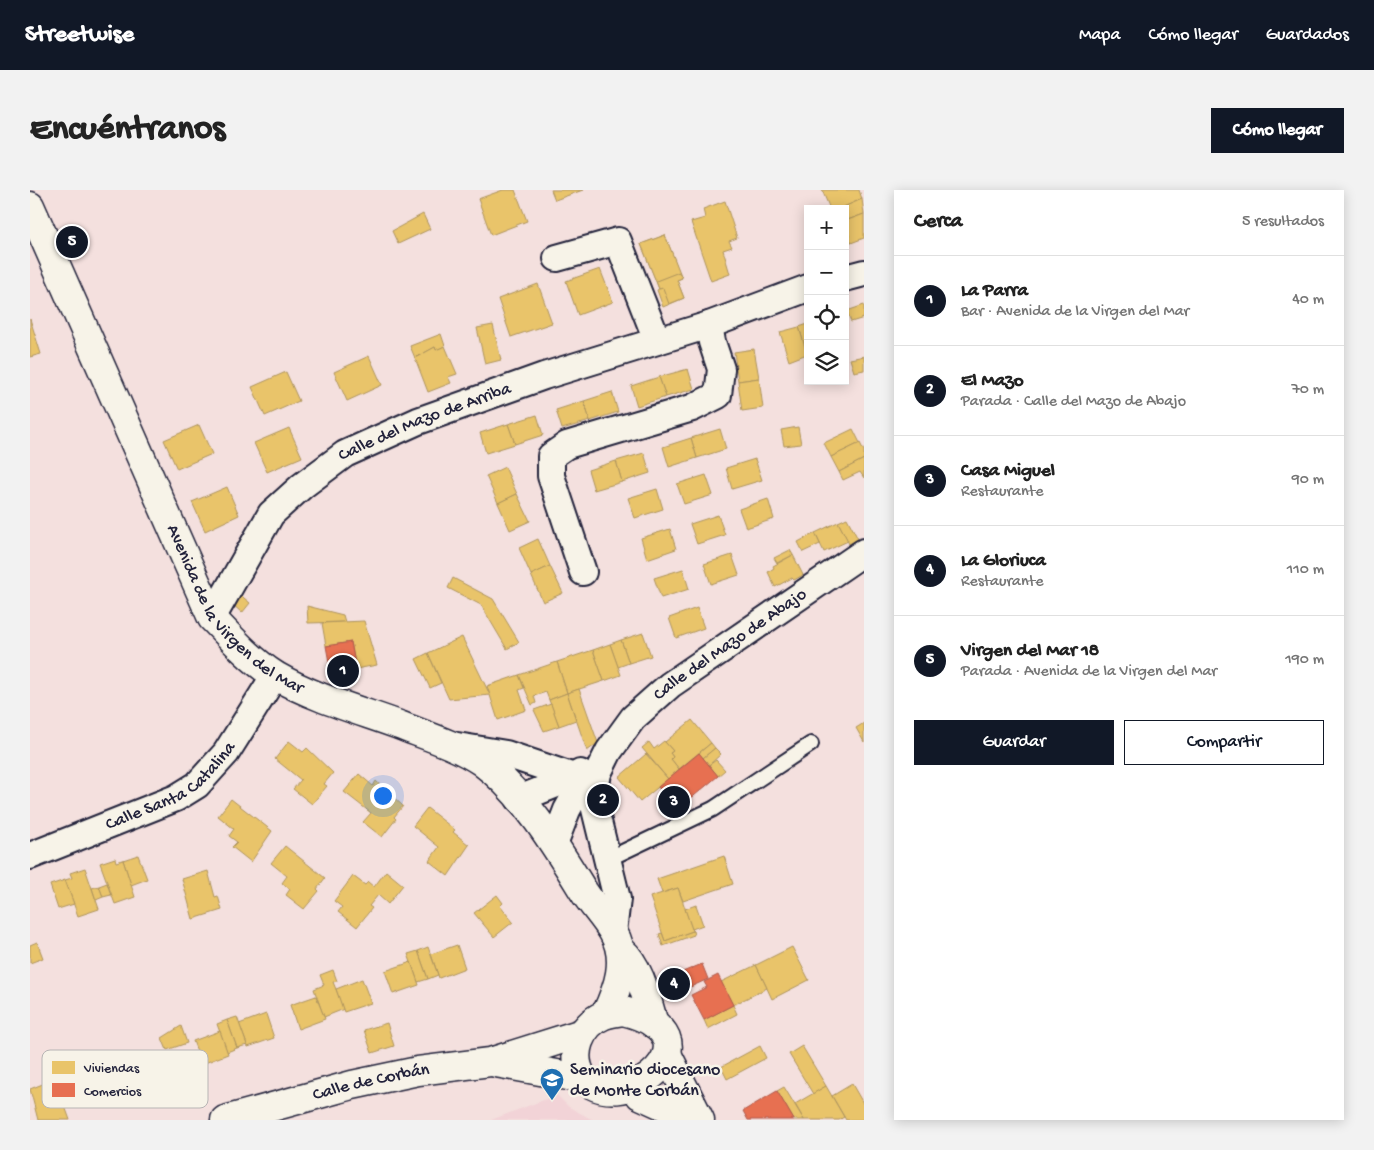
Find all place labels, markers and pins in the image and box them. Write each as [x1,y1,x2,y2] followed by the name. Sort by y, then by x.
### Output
[56,223,88,261] pin: 5
[327,652,359,690] pin: 1
[587,781,619,819] pin: 2
[658,783,690,821] pin: 3
[658,965,690,1003] pin: 4
[570,1060,720,1102] place label: Seminario diocesano de Monte Corbán
[539,1067,565,1101] school or university icon: Seminario diocesano de Monte Corbán

